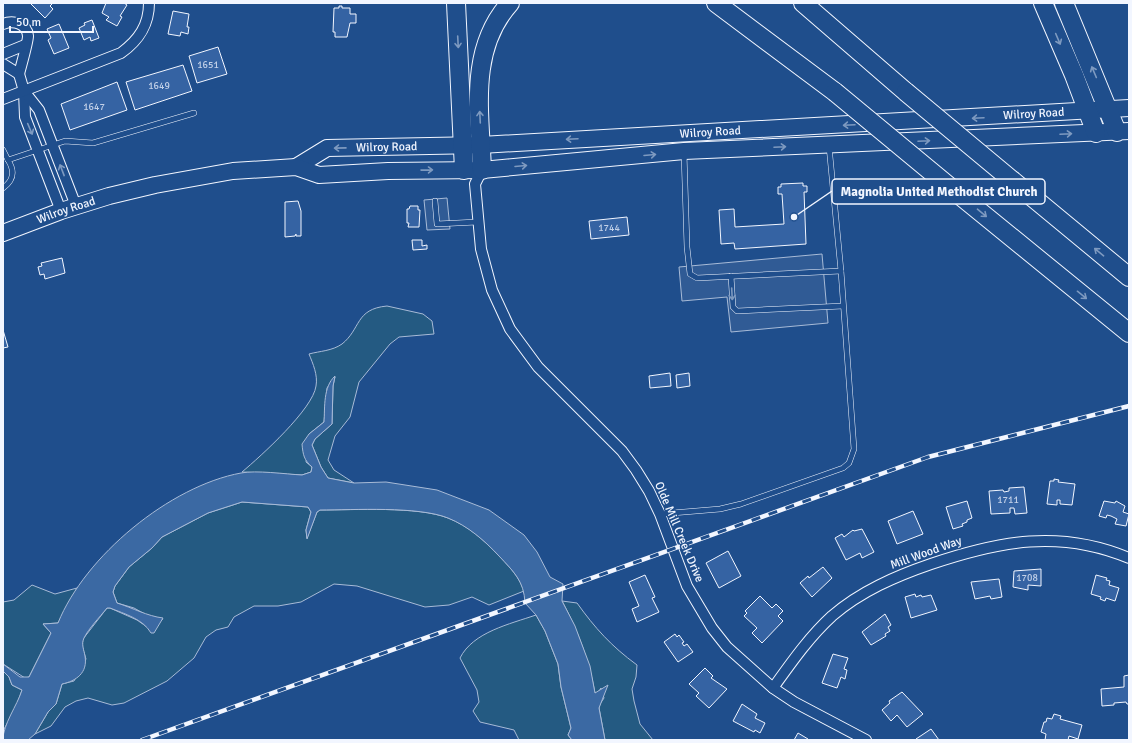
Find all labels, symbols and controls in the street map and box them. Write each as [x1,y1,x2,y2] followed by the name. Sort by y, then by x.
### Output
[10,8,93,34] scale bar
[16,15,41,30] text: 50 m
[1055,32,1062,44] one-way arrow
[454,35,462,48] one-way arrow
[197,59,219,71] house number: 1651
[1089,67,1097,79] one-way arrow
[148,80,170,92] house number: 1649
[83,101,105,113] house number: 1647
[1003,104,1065,123] street label: Wilroy Road
[476,111,483,124] one-way arrow
[972,114,985,121] one-way arrow
[843,121,856,129] one-way arrow
[27,123,35,135] one-way arrow
[679,123,741,141] street label: Wilroy Road
[1059,130,1072,138] one-way arrow
[566,136,579,143] one-way arrow
[917,137,930,144] one-way arrow
[356,139,417,155] street label: Wilroy Road
[773,143,786,151] one-way arrow
[334,144,347,151] one-way arrow
[643,151,656,158] one-way arrow
[514,163,527,170] one-way arrow
[58,164,66,176] one-way arrow
[420,167,433,174] one-way arrow
[832,179,1045,204] callout: Magnolia United Methodist Church
[840,184,1038,200] text: Magnolia United Methodist Church
[34,193,97,227] street label: Wilroy Road
[976,208,987,217] one-way arrow
[598,222,620,234] house number: 1744
[1093,248,1104,257] one-way arrow
[729,287,736,300] one-way arrow
[1077,290,1087,299] one-way arrow
[651,479,707,585] street label: Olde Mill Creek Drive
[997,494,1019,506] house number: 1711
[888,533,964,573] street label: Mill Wood Way
[1016,572,1038,584] house number: 1708

